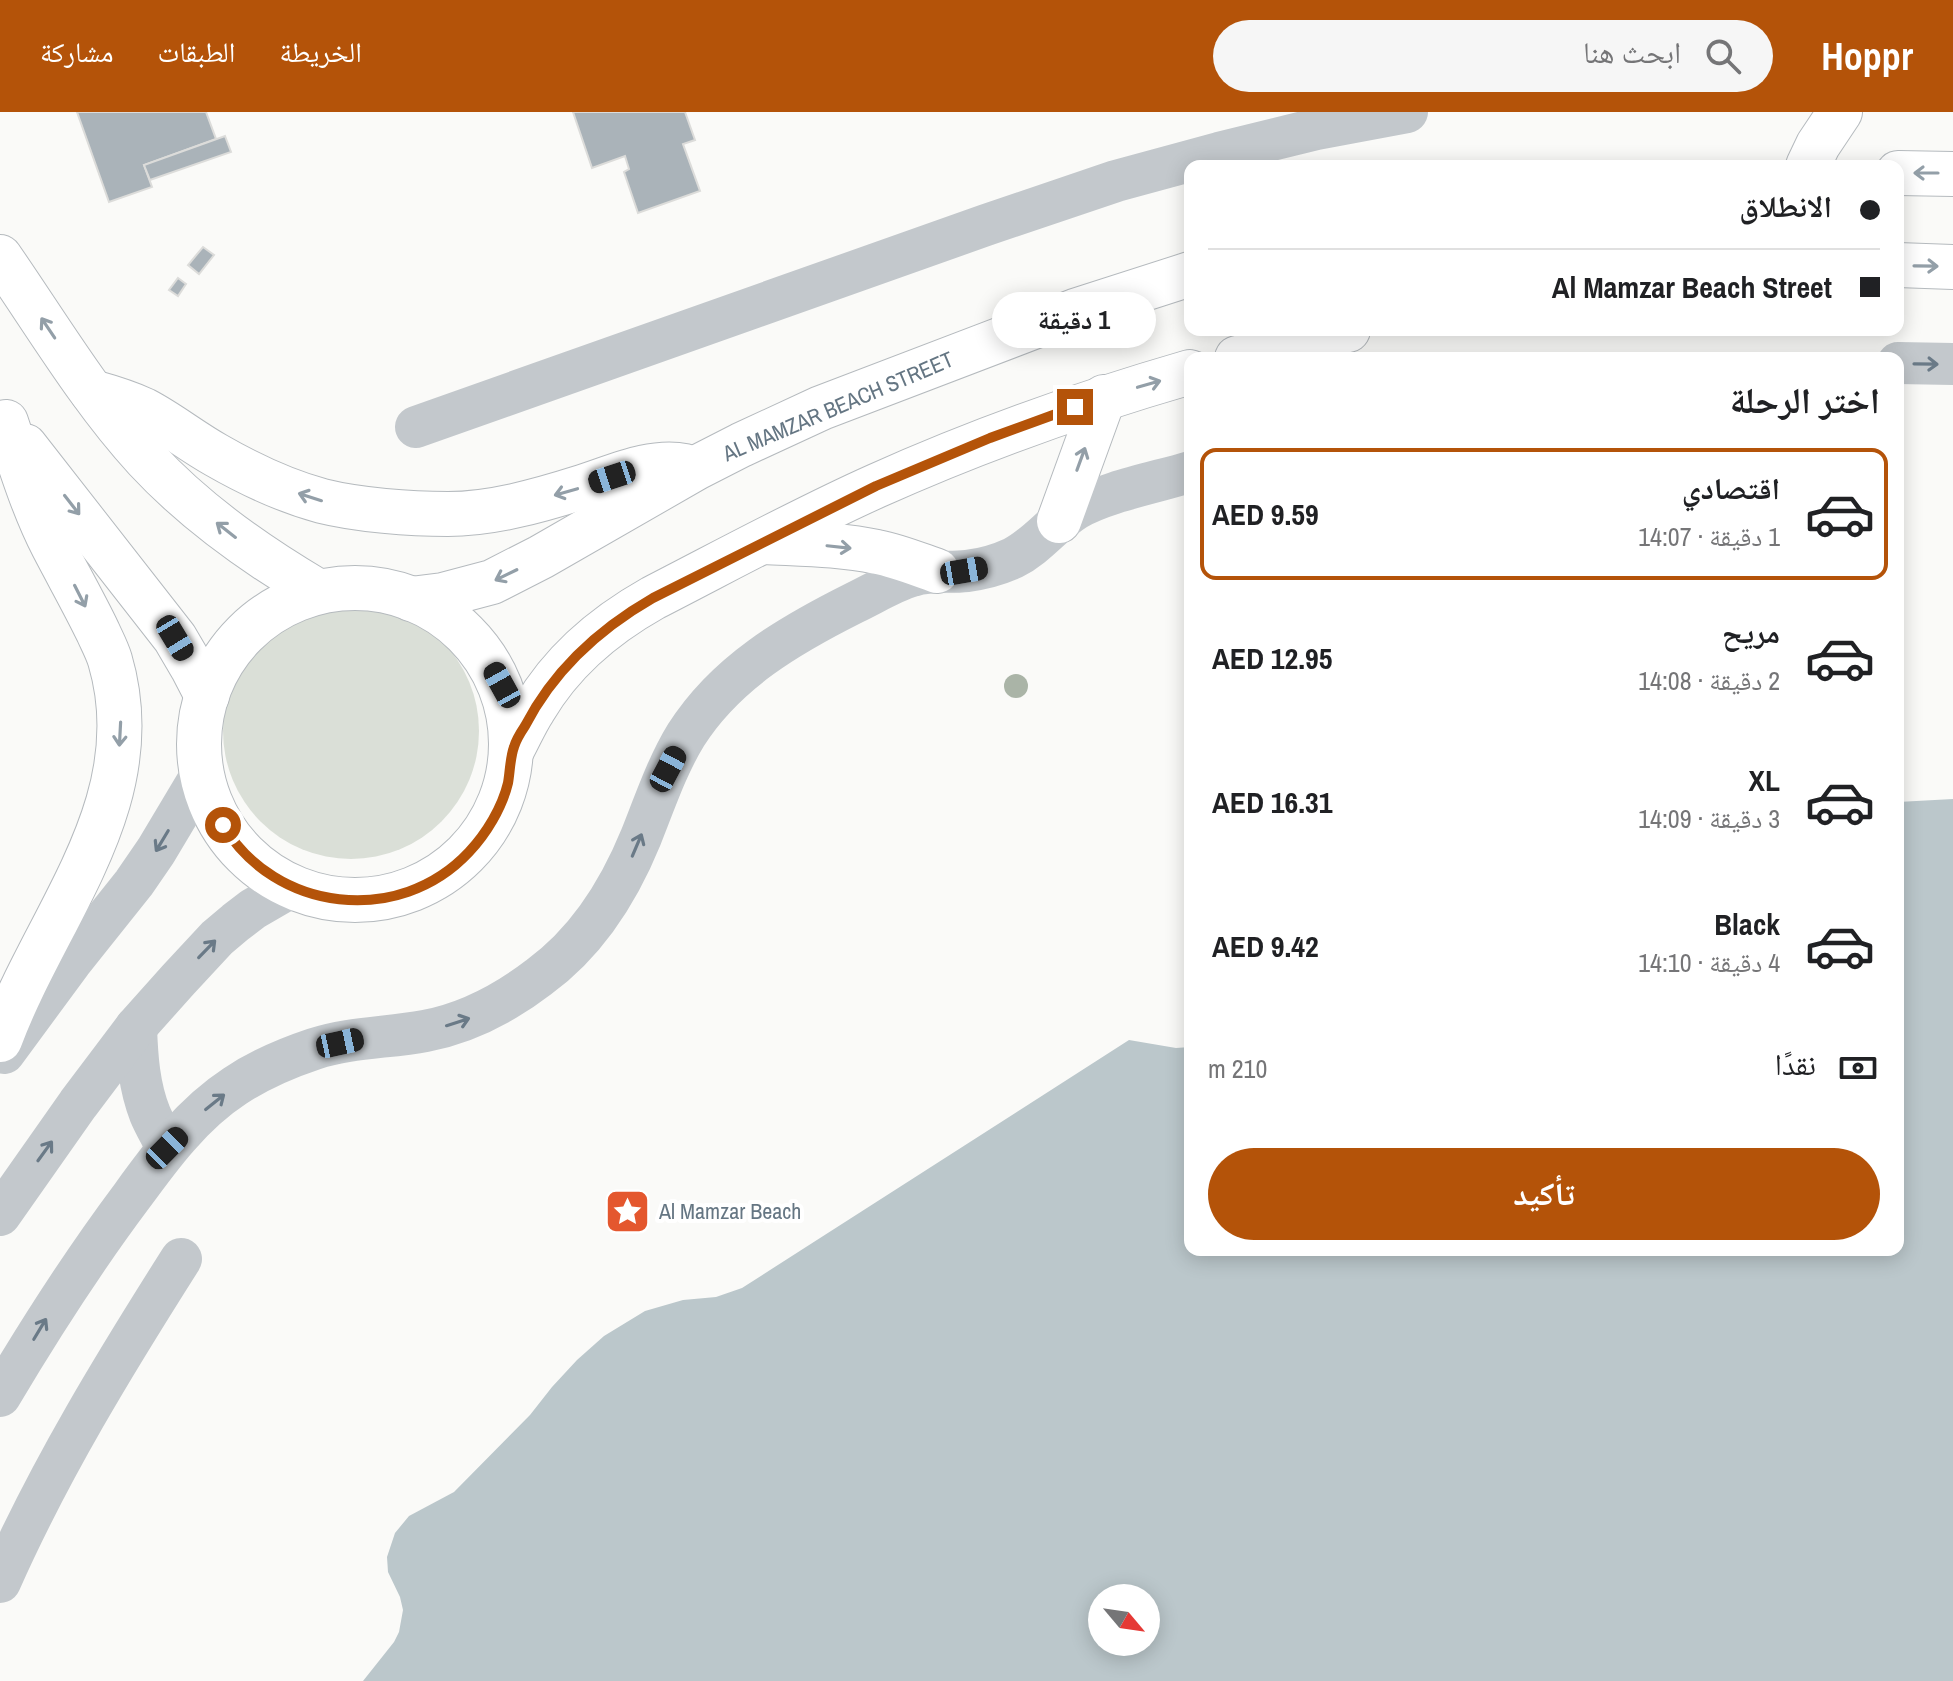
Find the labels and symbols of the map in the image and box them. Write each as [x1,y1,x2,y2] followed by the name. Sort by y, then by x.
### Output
[1913,165,1940,181] one-way arrow
[1912,258,1938,274] one-way arrow
[993,291,1157,347] callout: 1 دقيقة
[40,317,56,339] one-way arrow
[717,344,958,469] street label: AL MAMZAR BEACH STREET
[1912,356,1938,371] one-way arrow
[1135,375,1161,390] one-way arrow
[1057,389,1093,425] route end
[1075,446,1090,471] one-way arrow
[585,458,639,496] car
[554,486,579,500] one-way arrow
[298,488,323,503] one-way arrow
[63,494,80,515] one-way arrow
[216,522,237,539] one-way arrow
[825,539,852,554] one-way arrow
[938,555,990,587] car
[494,568,518,583] one-way arrow
[73,584,89,608] one-way arrow
[152,611,198,665] car
[480,658,524,712] car
[112,720,127,747] one-way arrow
[646,742,690,796] car
[205,807,241,843] route start
[154,829,170,852] one-way arrow
[631,833,646,858] one-way arrow
[198,939,217,959] one-way arrow
[445,1013,470,1028] one-way arrow
[314,1026,366,1060] car
[204,1093,225,1111] one-way arrow
[142,1123,192,1173] car
[36,1141,53,1162] one-way arrow
[604,1187,652,1235] place icon: Al Mamzar Beach
[658,1196,801,1226] place label: Al Mamzar Beach
[32,1318,48,1341] one-way arrow
[1088,1584,1160,1656] north arrow

